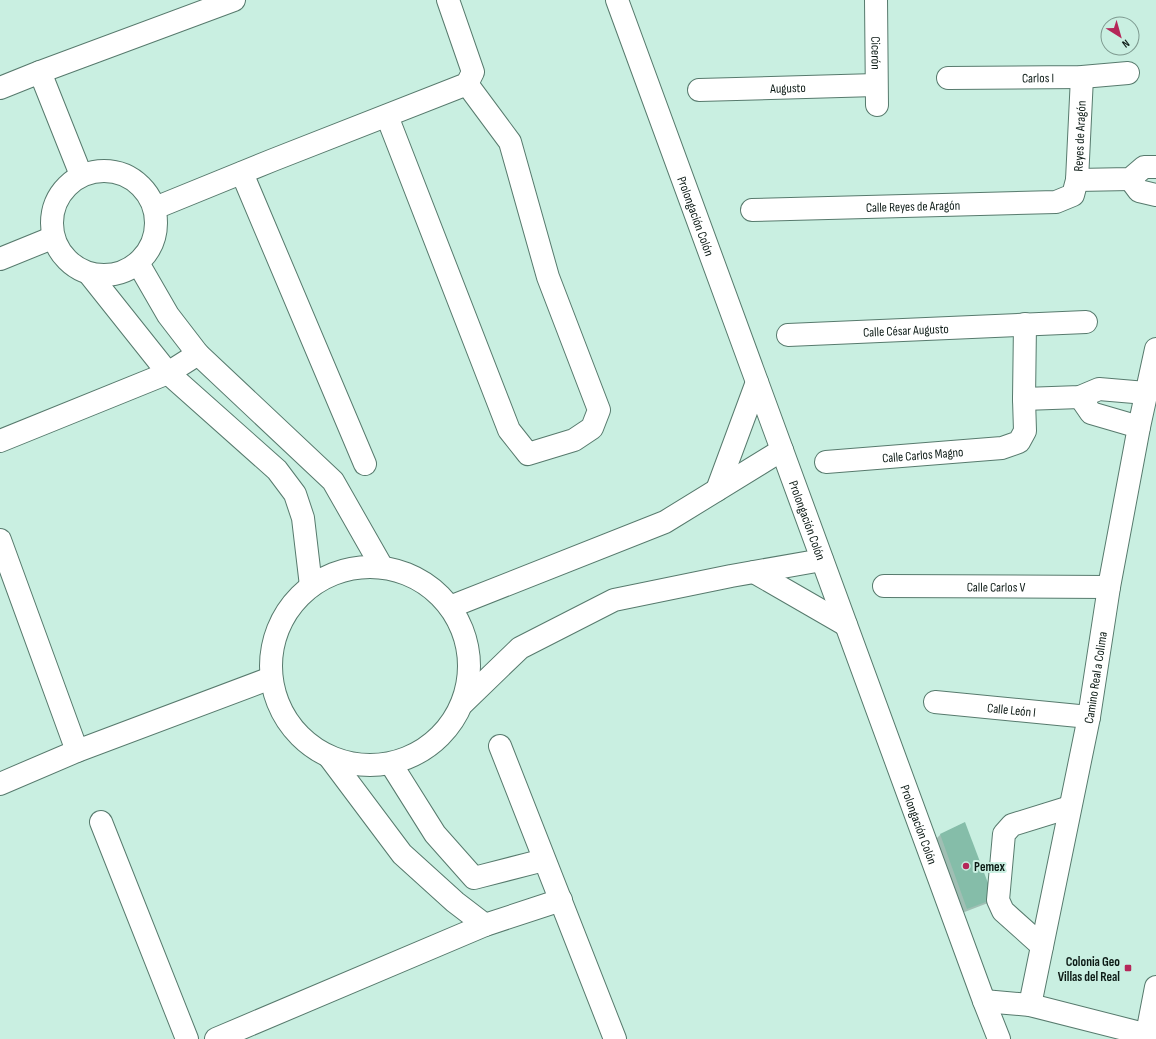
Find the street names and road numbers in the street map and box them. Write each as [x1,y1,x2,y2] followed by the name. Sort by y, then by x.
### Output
[867,36,884,70] street label: Cicerón
[1022,70,1054,86] street label: Carlos I
[769,80,806,97] street label: Augusto
[1070,100,1090,172] street label: Reyes de Aragón
[673,174,717,258] street label: Prolongación Colón
[866,198,960,216] street label: Calle Reyes de Aragón
[863,321,949,341] street label: Calle César Augusto
[881,444,964,467] street label: Calle Carlos Magno
[785,478,829,562] street label: Prolongación Colón
[967,579,1025,596] street label: Calle Carlos V
[1081,631,1111,725] street label: Camino Real a Colima
[986,700,1037,721] street label: Calle León I
[896,783,940,867] street label: Prolongación Colón

